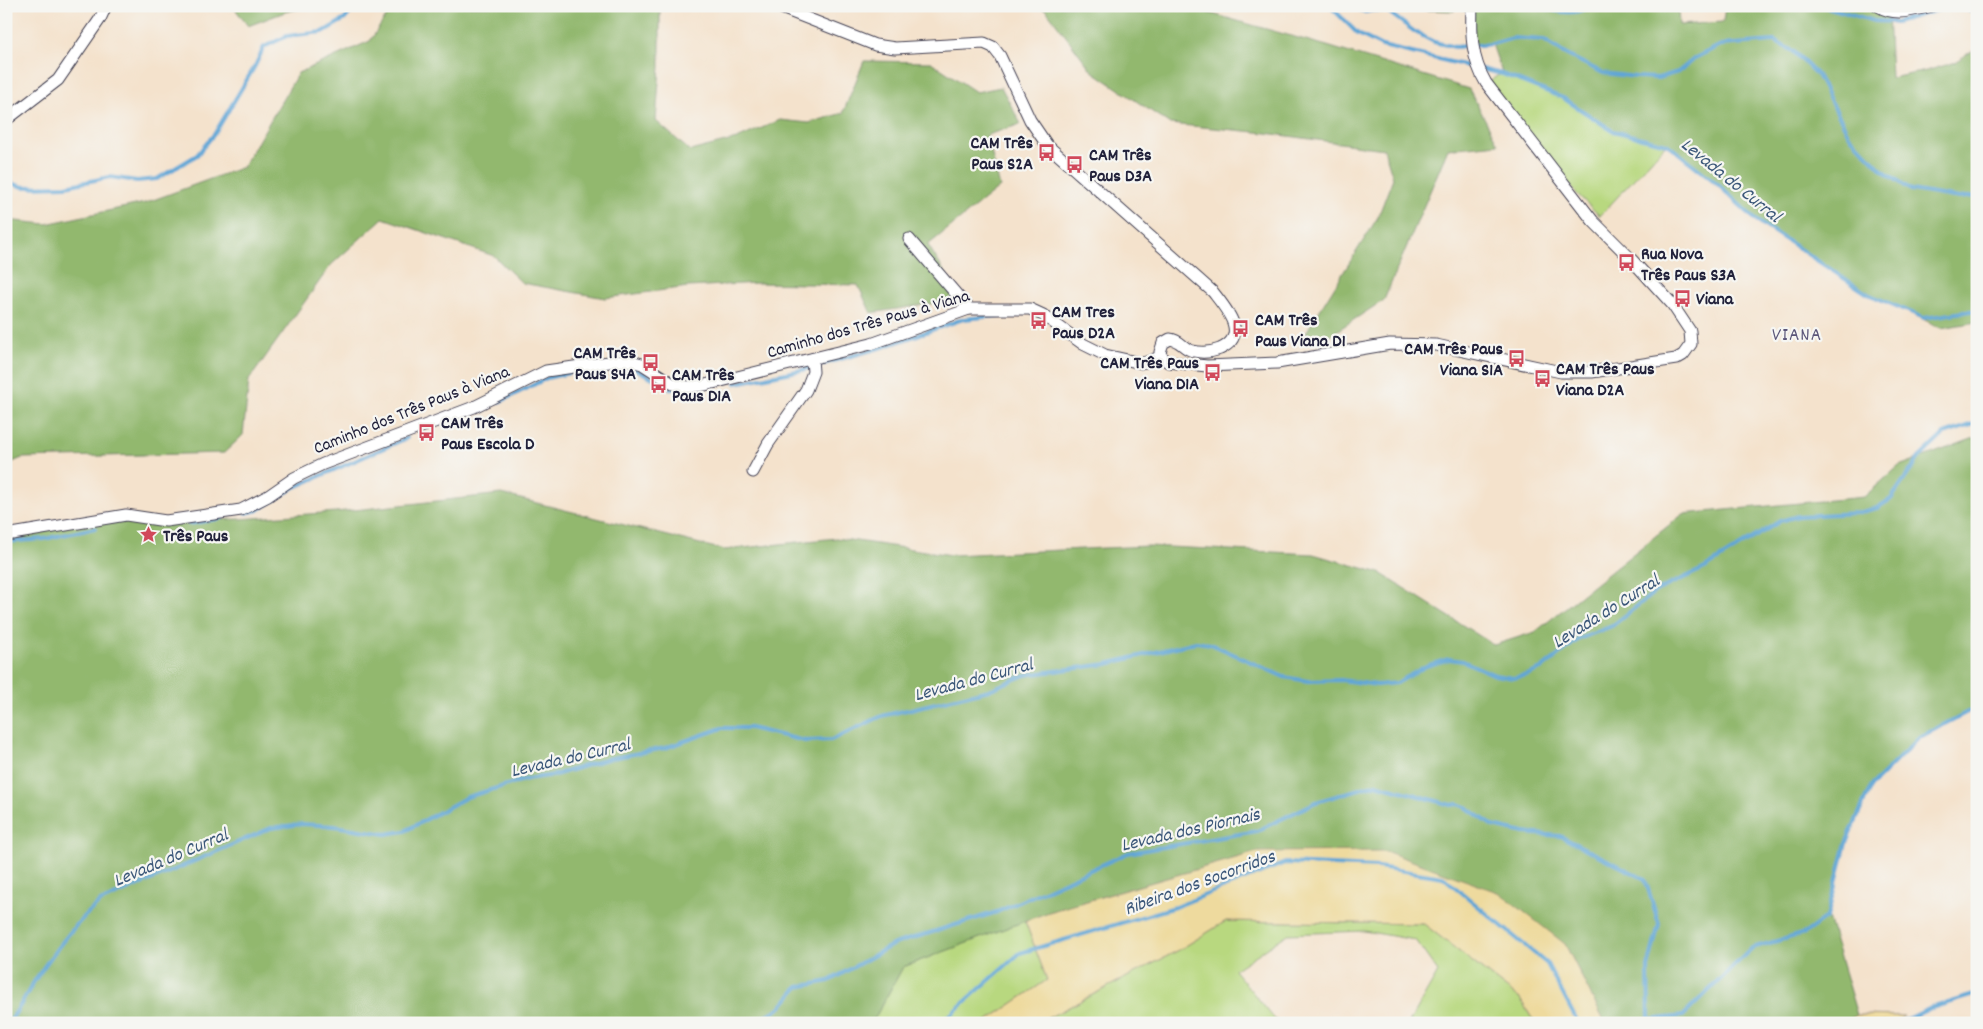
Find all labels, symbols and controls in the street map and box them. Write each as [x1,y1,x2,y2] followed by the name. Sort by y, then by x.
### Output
[970,132,1033,178] place label: CAM Três Paus S2A
[1674,133,1787,232] water label: Levada do Curral
[1037,142,1057,162] bus stop icon: CAM Três Paus S2A
[1089,144,1152,190] place label: CAM Três Paus D3A
[1065,154,1085,174] bus stop icon: CAM Três Paus D3A
[1641,243,1736,289] place label: Rua Nova Três Paus S3A
[1617,253,1637,273] bus stop icon: Rua Nova Três Paus S3A
[765,284,973,366] street label: Caminho dos Três Paus à Viana
[1672,288,1692,308] bus stop icon: Viana
[1696,288,1734,313] place label: Viana
[1052,301,1115,347] place label: CAM Tres Paus D2A
[1255,309,1346,355] place label: CAM Três Paus Viana D1
[1028,311,1048,331] bus stop icon: CAM Tres Paus D2A
[1231,319,1251,339] bus stop icon: CAM Três Paus Viana D1
[1772,323,1822,350] district label: VIANA
[1404,338,1503,384] place label: CAM Três Paus Viana S1A
[573,342,636,388] place label: CAM Três Paus S4A
[1507,348,1527,368] bus stop icon: CAM Três Paus Viana S1A
[640,352,660,372] bus stop icon: CAM Três Paus S4A
[1100,352,1199,398] place label: CAM Três Paus Viana D1A
[1556,358,1655,404] place label: CAM Três Paus Viana D2A
[310,360,514,462] street label: Caminho dos Três Paus à Viana
[1203,362,1223,382] bus stop icon: CAM Três Paus Viana D1A
[672,364,735,410] place label: CAM Três Paus D1A
[1532,368,1552,388] bus stop icon: CAM Três Paus Viana D2A
[648,374,668,394] bus stop icon: CAM Três Paus D1A
[441,412,535,458] place label: CAM Três Paus Escola D
[417,422,437,442] bus stop icon: CAM Três Paus Escola D
[139,525,159,545] place icon: Três Paus
[163,525,229,550] place label: Três Paus
[1548,568,1667,657] water label: Levada do Curral
[912,652,1038,710] water label: Levada do Curral
[508,732,635,786] water label: Levada do Curral
[1119,802,1264,860] water label: Levada dos Piornais
[110,822,234,895] water label: Levada do Curral
[1121,844,1280,924] water label: Ribeira dos Socorridos

